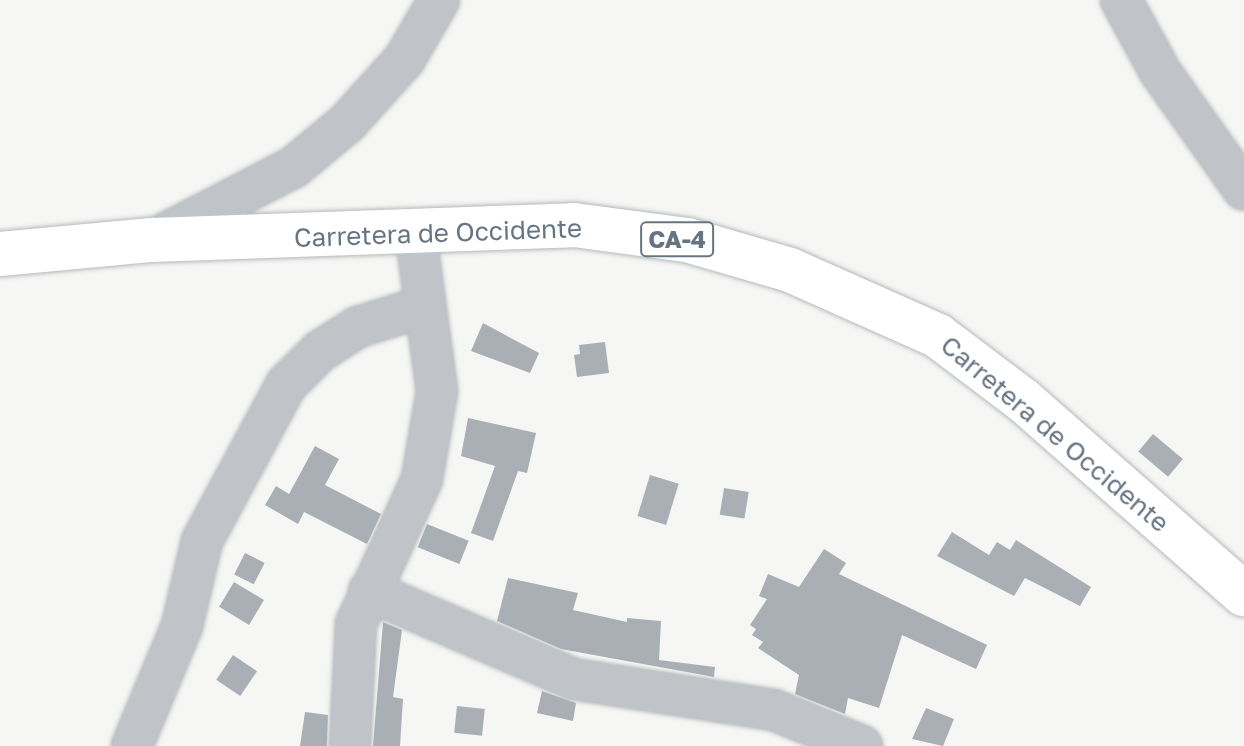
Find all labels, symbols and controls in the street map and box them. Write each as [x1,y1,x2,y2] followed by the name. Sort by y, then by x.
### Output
[293,212,583,254] street label: Carretera de Occidente
[639,219,715,259] road number: CA-4
[935,329,1175,539] street label: Carretera de Occidente

